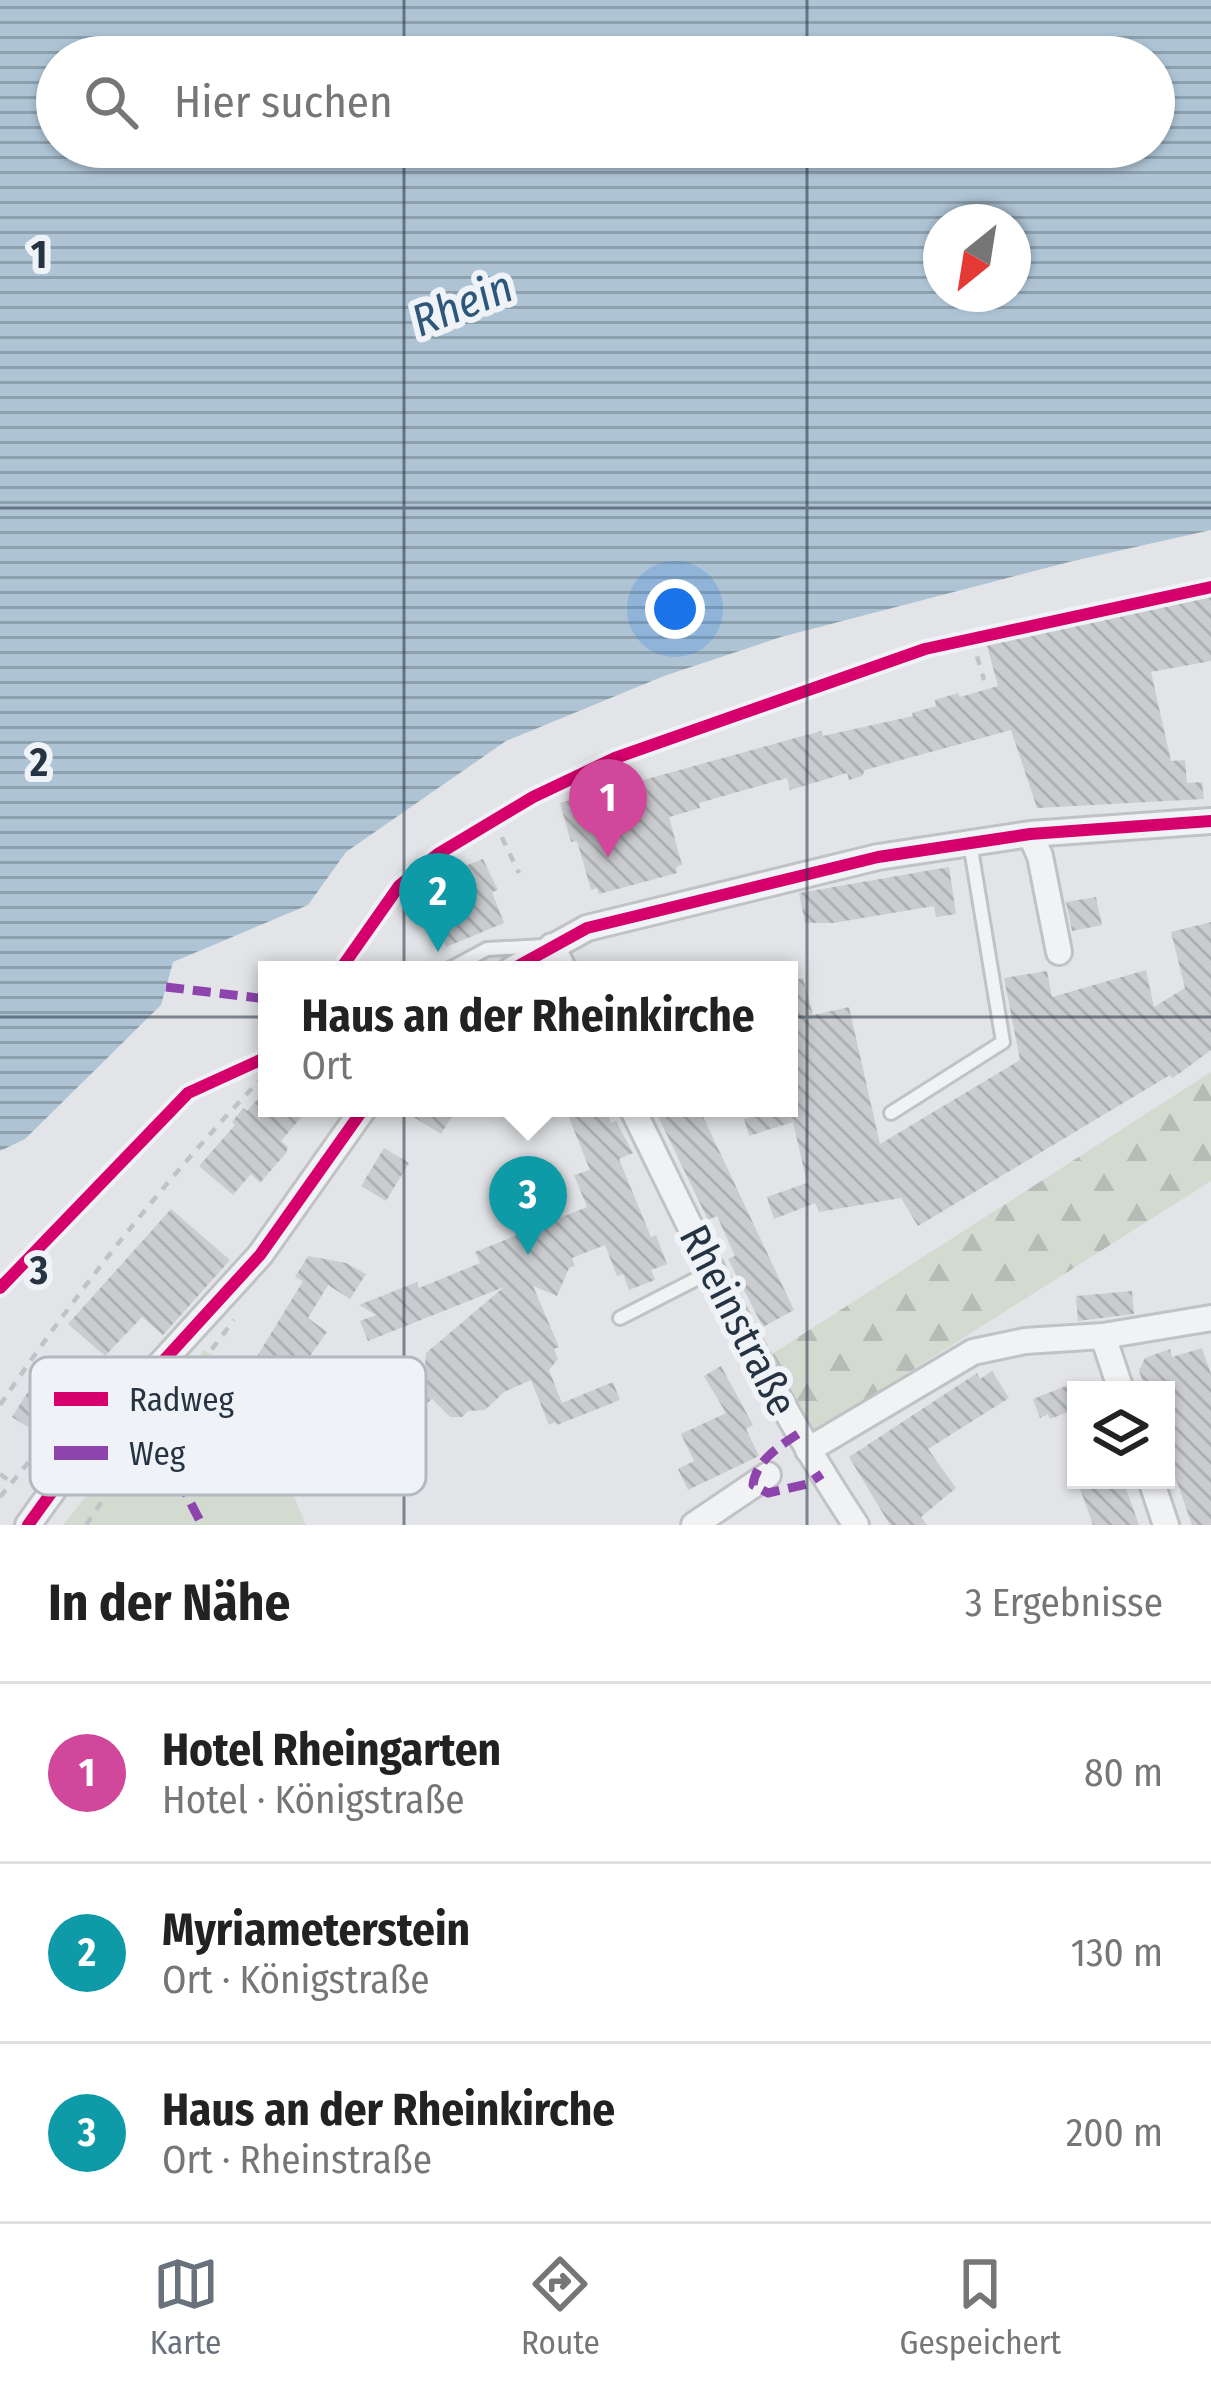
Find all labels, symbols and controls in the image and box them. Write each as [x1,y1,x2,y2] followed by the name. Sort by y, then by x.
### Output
[36,36,1175,168] search box
[78,69,144,135] icon: search
[174,75,393,129] text: Hier suchen
[923,204,1031,312] north arrow
[31,232,47,278] text: 1
[404,259,521,348] water label: Rhein
[645,579,705,639] your location
[29,740,48,786] text: 2
[569,759,647,858] pin: 1
[399,853,477,952] pin: 2
[258,961,798,1117] popup
[301,989,755,1043] text: Haus an der Rheinkirche
[301,1043,352,1089] text: Ort
[489,1156,567,1255] pin: 3
[669,1217,807,1424] street label: Rheinstraße
[29,1248,48,1294] text: 3
[30,1357,426,1495] legend
[129,1380,234,1420] text: Radweg
[1067,1381,1175,1489] map controls
[1067,1381,1175,1489] button: layers
[129,1434,186,1474] text: Weg
[48,1572,290,1634] text: In der Nähe
[965,1580,1163,1626] text: 3 Ergebnisse
[162,1723,501,1777] text: Hotel Rheingarten
[79,1750,95,1796] text: 1
[1084,1750,1163,1796] text: 80 m
[162,1777,465,1823] text: Hotel · Königstraße
[162,1903,470,1957] text: Myriameterstein
[78,1930,96,1976] text: 2
[1071,1930,1163,1976] text: 130 m
[162,1957,430,2003] text: Ort · Königstraße
[162,2083,615,2137] text: Haus an der Rheinkirche
[78,2110,96,2156] text: 3
[1066,2110,1163,2156] text: 200 m
[162,2137,432,2183] text: Ort · Rheinstraße
[150,2251,221,2363] tab: Karte
[521,2251,600,2363] tab: Route
[900,2251,1061,2363] tab: Gespeichert

